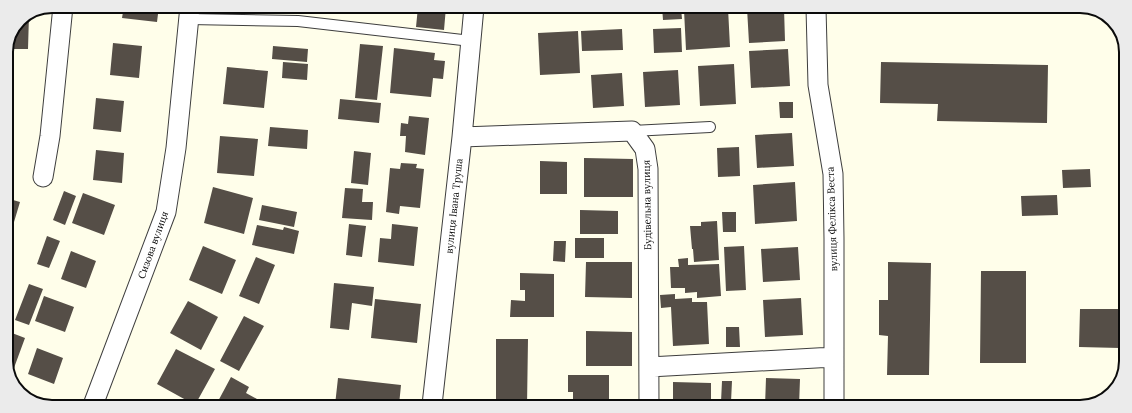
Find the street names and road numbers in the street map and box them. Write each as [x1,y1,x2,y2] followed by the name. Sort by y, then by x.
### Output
[443,158,465,254] street label: вулиця Івана Труша
[640,160,654,250] street label: Будівельна вулиця
[824,167,840,271] street label: вулиця Фелікса Веста
[135,209,171,281] street label: Сизова вулиця

